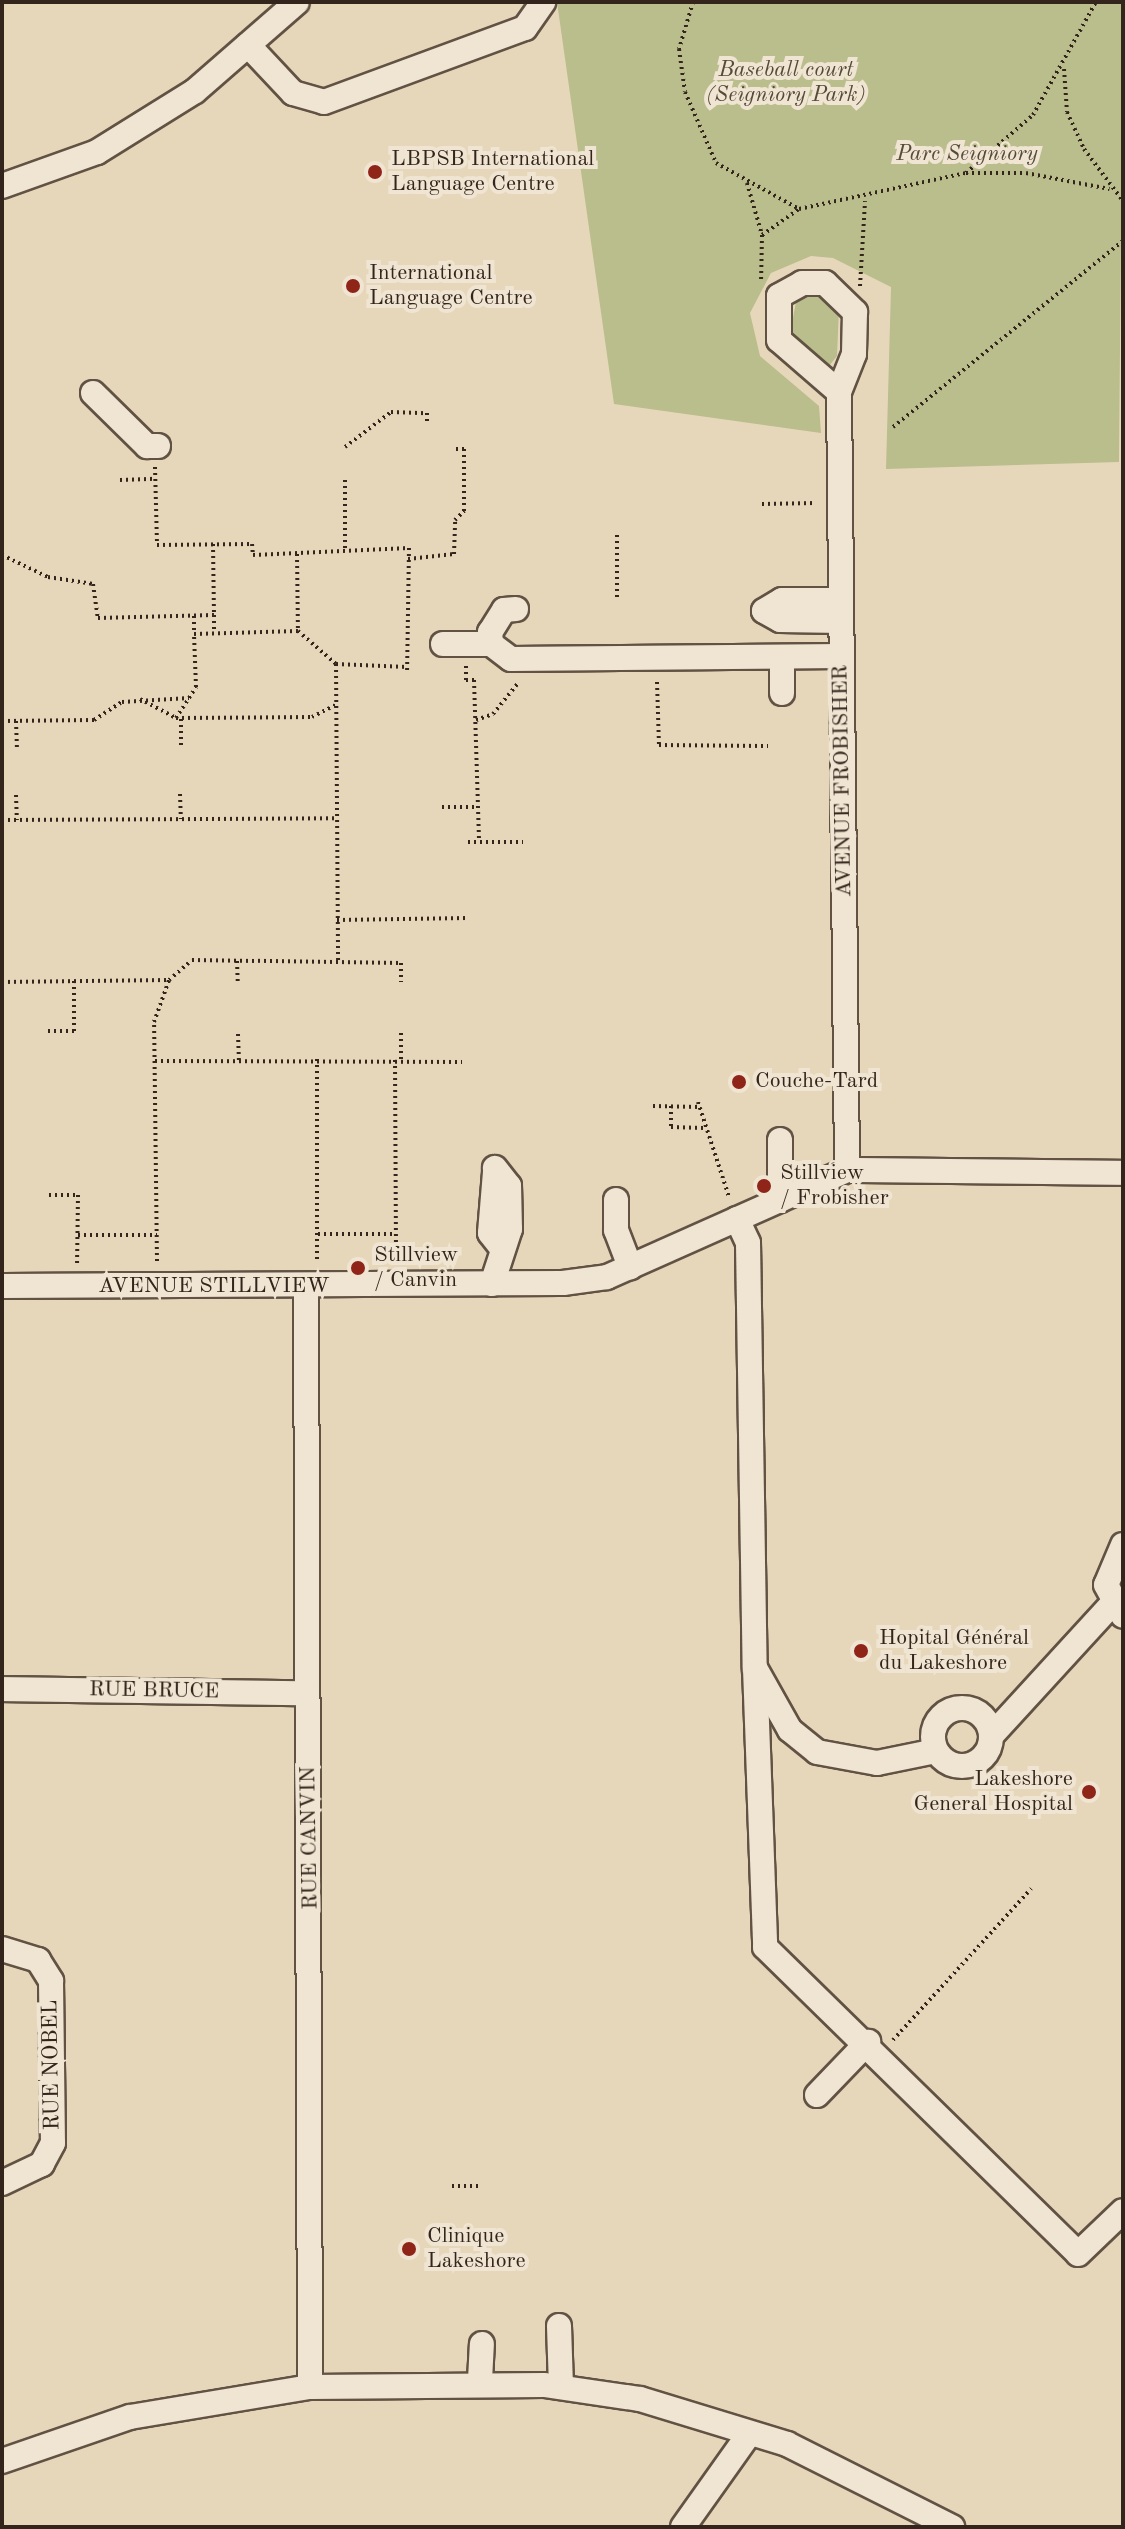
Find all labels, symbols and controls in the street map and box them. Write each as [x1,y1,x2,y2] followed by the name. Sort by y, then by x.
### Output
[706,57,866,108] park label: Baseball court (Seigniory Park)
[896,142,1038,168] park label: Parc Seigniory
[391,146,594,198] place label: LBPSB International Language Centre
[366,163,384,181] marker: LBPSB International Language Centre
[369,260,533,312] place label: International Language Centre
[344,277,362,295] marker: International Language Centre
[828,664,858,898] street label: AVENUE FROBISHER
[755,1069,878,1095] place label: Couche-Tard
[730,1073,748,1091] marker: Couche-Tard
[780,1160,889,1212] place label: Stillview / Frobisher
[755,1177,773,1195] marker: Stillview / Frobisher
[374,1242,458,1294] place label: Stillview / Canvin
[349,1259,367,1277] marker: Stillview / Canvin
[98,1274,330,1300] street label: AVENUE STILLVIEW
[879,1625,1029,1676] place label: Hopital Général du Lakeshore
[850,1640,872,1662] marker: Hopital Général du Lakeshore
[89,1677,219,1705] street label: RUE BRUCE
[296,1766,324,1910] street label: RUE CANVIN
[913,1766,1073,1818] place label: Lakeshore General Hospital
[1080,1783,1098,1801] marker: Lakeshore General Hospital
[38,1999,66,2131] street label: RUE NOBEL
[427,2223,526,2274] place label: Clinique Lakeshore
[398,2238,420,2260] marker: Clinique Lakeshore

